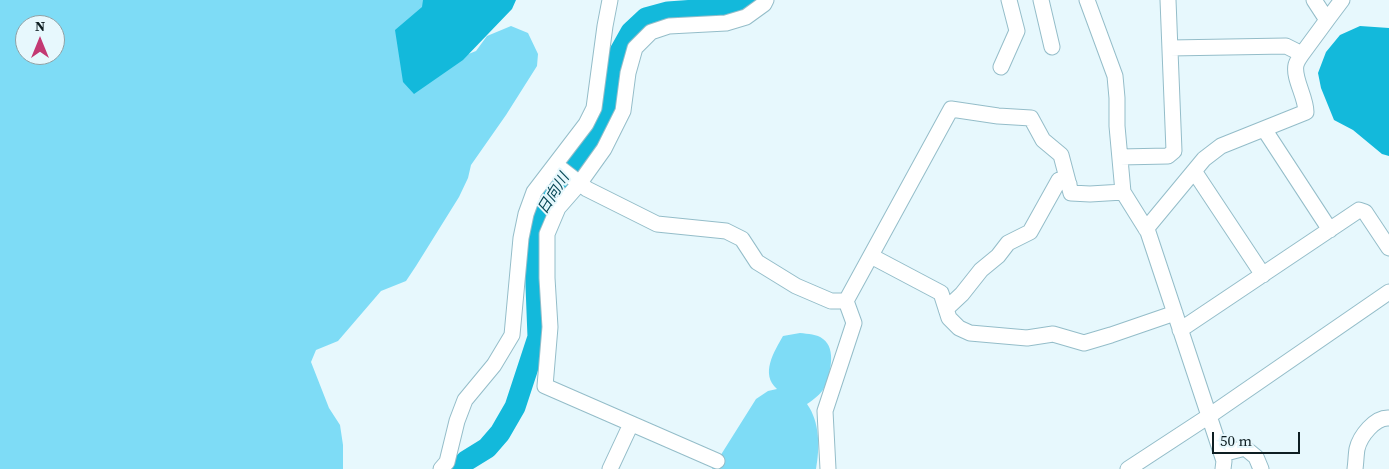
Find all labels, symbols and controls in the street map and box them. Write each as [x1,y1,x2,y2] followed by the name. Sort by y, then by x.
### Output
[15,15,65,65] north arrow
[35,16,45,36] text: N
[534,170,574,218] water label: 日向川
[1214,422,1302,454] scale bar
[1220,430,1252,451] text: 50 m

